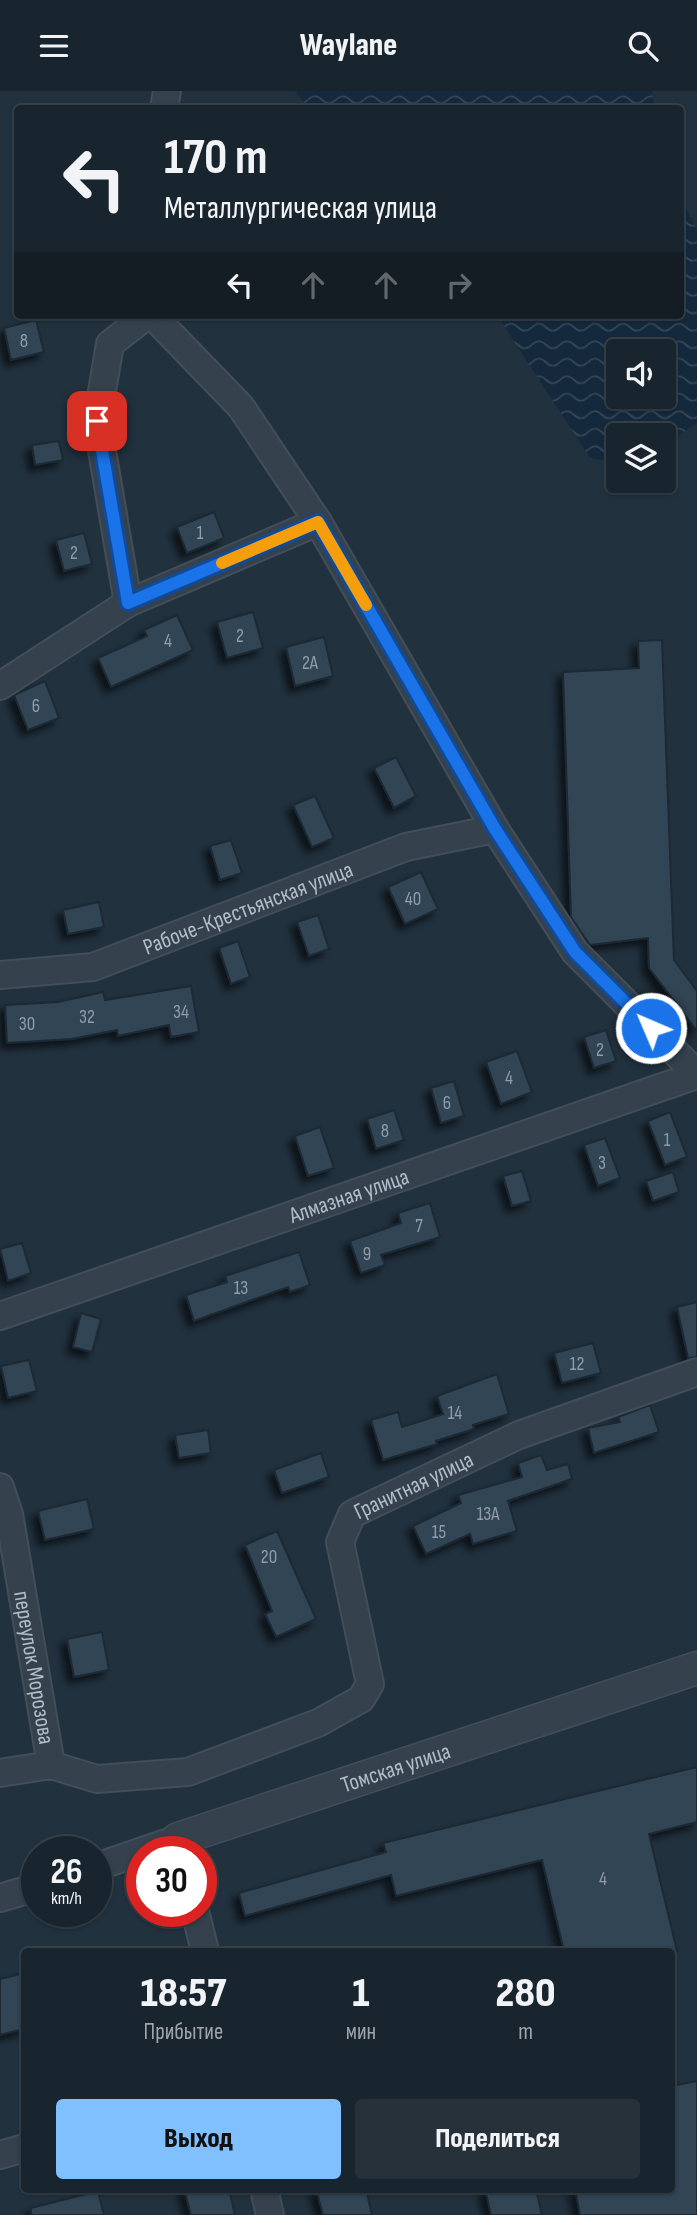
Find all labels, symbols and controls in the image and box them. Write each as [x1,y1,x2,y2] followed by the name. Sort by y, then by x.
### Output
[300,26,397,65] text: Waylane
[35,27,73,65] icon: menu
[624,27,662,65] icon: search
[164,129,268,188] text: 170 m
[49,133,140,224] icon: left
[164,189,437,228] text: Металлургическая улица
[221,266,259,304] icon: left
[294,266,332,304] icon: ahead
[367,266,405,304] icon: ahead
[440,266,478,304] icon: right
[20,330,28,353] house number: 8
[606,339,676,493] map controls
[606,339,676,409] button: sound
[67,391,127,451] pin
[78,402,116,440] icon: arrive
[606,423,676,493] button: layers
[197,522,204,545] house number: 1
[70,542,78,565] house number: 2
[236,625,244,648] house number: 2
[164,630,172,653] house number: 4
[302,652,319,675] house number: 2А
[32,695,40,718] house number: 6
[139,856,357,962] street label: Рабоче-Крестьянская улица
[405,888,421,911] house number: 40
[614,991,688,1065] position arrow
[173,1001,189,1024] house number: 34
[79,1006,95,1029] house number: 32
[19,1013,35,1036] house number: 30
[596,1039,604,1062] house number: 2
[505,1067,513,1090] house number: 4
[443,1092,451,1115] house number: 6
[381,1120,389,1143] house number: 8
[664,1129,671,1152] house number: 1
[598,1152,606,1175] house number: 3
[285,1163,413,1230] street label: Алмазная улица
[415,1215,423,1238] house number: 7
[363,1243,371,1266] house number: 9
[234,1277,248,1300] house number: 13
[570,1353,584,1376] house number: 12
[448,1402,462,1425] house number: 14
[349,1446,478,1526] street label: Гранитная улица
[477,1503,500,1526] house number: 13А
[432,1521,446,1544] house number: 15
[261,1546,277,1569] house number: 20
[7,1589,60,1746] street label: переулок Морозова
[338,1737,454,1799] street label: Томская улица
[126,1836,217,1927] speed limit sign: 30
[51,1851,82,1894] text: 26
[599,1868,607,1891] house number: 4
[51,1888,82,1909] text: km/h
[140,1968,226,2019] text: 18:57
[352,1968,370,2019] text: 1
[496,1968,556,2019] text: 280
[143,2018,223,2046] text: Прибытие
[346,2018,376,2046] text: мин
[518,2018,533,2046] text: m
[56,2099,341,2179] button: Выход
[355,2099,640,2179] button: Поделиться

